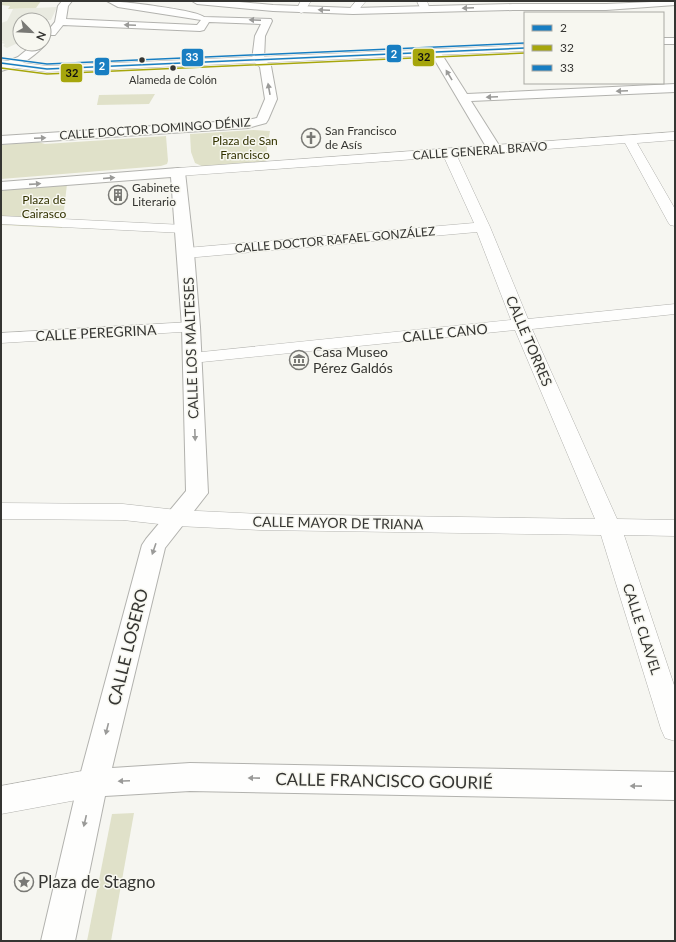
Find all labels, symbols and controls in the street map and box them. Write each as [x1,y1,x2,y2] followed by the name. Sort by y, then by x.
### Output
[462,5,474,12] one-way arrow
[318,7,330,14] one-way arrow
[12,12,52,52] north arrow
[524,12,664,84] legend
[249,17,261,24] one-way arrow
[560,20,567,35] text: 2
[123,22,136,28] one-way arrow
[34,30,49,43] text: N
[560,40,574,55] text: 32
[386,44,402,63] line badge: 2
[391,47,397,60] text: 2
[181,48,204,67] line badge: 33
[412,48,435,67] line badge: 32
[186,50,198,63] text: 33
[418,50,430,63] text: 32
[137,55,147,65] unlabelled marker
[94,57,110,76] line badge: 2
[99,59,105,72] text: 2
[560,60,574,75] text: 33
[60,63,83,83] line badge: 32
[168,63,178,73] marker: Alameda de Colón
[66,66,78,79] text: 32
[446,69,453,81] one-way arrow
[129,73,217,86] place label: Alameda de Colón
[266,83,272,95] one-way arrow
[616,87,628,94] one-way arrow
[486,93,498,100] one-way arrow
[59,114,251,143] street label: CALLE DOCTOR DOMINGO DÉNIZ
[325,123,397,152] place label: San Francisco de Asís
[300,127,322,149] church icon: San Francisco de Asís
[212,133,278,162] park label: Plaza de San Francisco
[34,135,46,142] one-way arrow
[412,138,548,163] street label: CALLE GENERAL BRAVO
[103,174,115,181] one-way arrow
[29,180,41,187] one-way arrow
[132,180,180,209] place label: Gabinete Literario
[107,184,129,206] building icon: Gabinete Literario
[22,192,67,221] park label: Plaza de Cairasco
[234,223,436,256] street label: CALLE DOCTOR RAFAEL GONZÁLEZ
[180,277,201,419] street label: CALLE LOS MALTESES
[503,293,556,389] street label: CALLE TORRES
[401,320,488,345] street label: CALLE CANO
[35,321,157,344] street label: CALLE PEREGRINA
[313,343,393,376] place label: Casa Museo Pérez Galdós
[288,349,310,371] museum icon: Casa Museo Pérez Galdós
[191,429,198,441] one-way arrow
[253,513,424,532] street label: CALLE MAYOR DE TRIANA
[150,544,156,556] one-way arrow
[620,581,665,677] street label: CALLE CLAVEL
[103,586,152,707] street label: CALLE LOSERO
[104,723,110,735] one-way arrow
[275,768,493,793] street label: CALLE FRANCISCO GOURIÉ
[247,775,260,781] one-way arrow
[118,778,130,785] one-way arrow
[630,782,642,789] one-way arrow
[81,815,87,827] one-way arrow
[13,871,35,893] place icon: Plaza de Stagno
[38,871,155,892] place label: Plaza de Stagno

